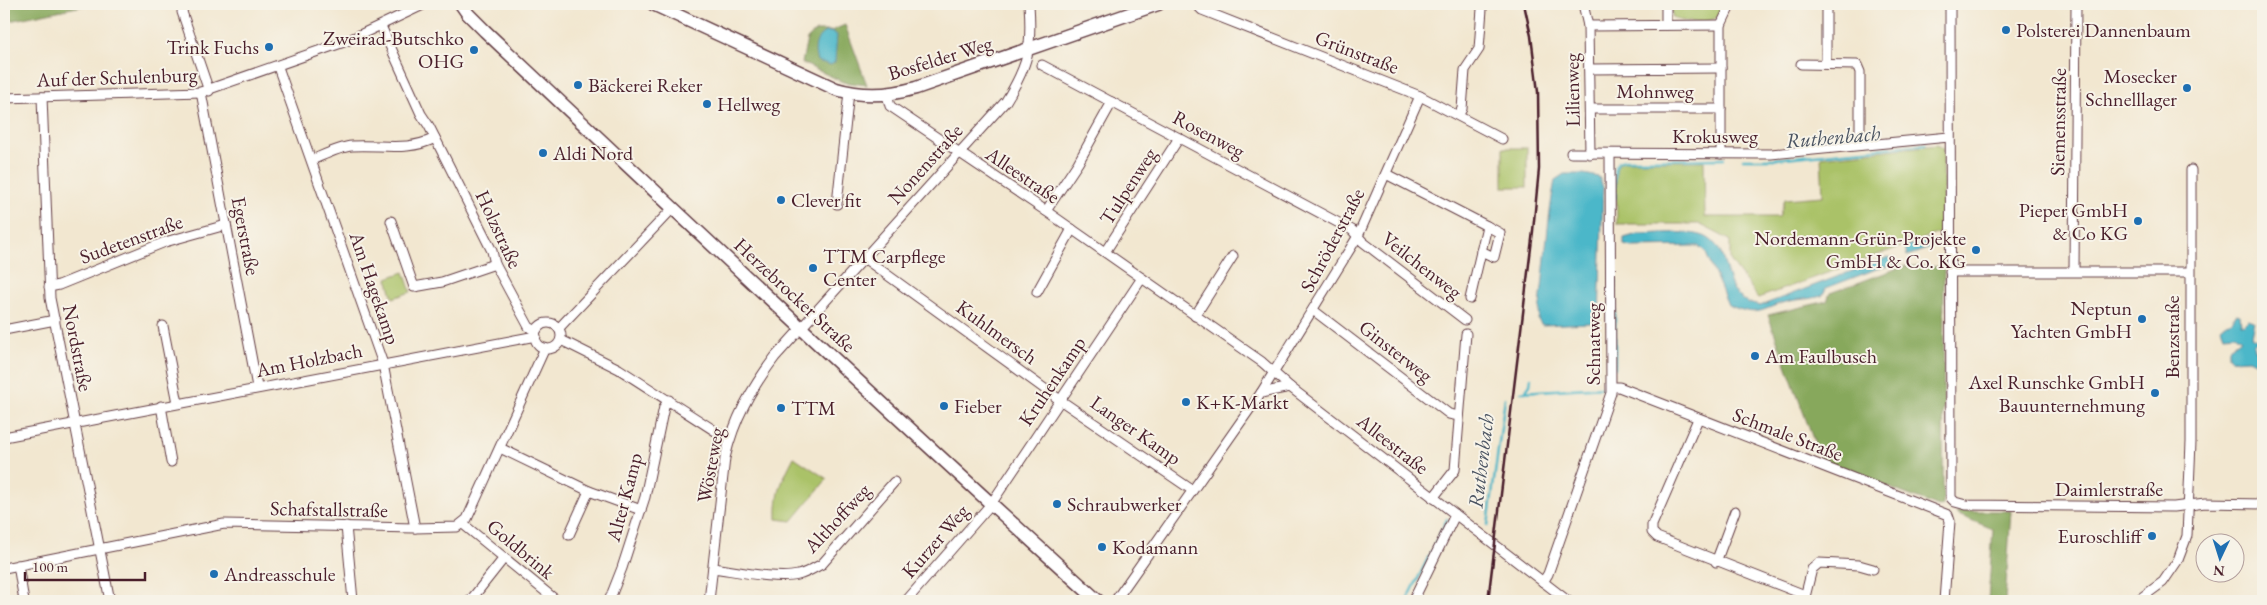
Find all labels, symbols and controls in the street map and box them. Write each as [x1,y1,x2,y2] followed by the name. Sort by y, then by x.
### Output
[2016,17,2191,43] place label: Polsterei Dannenbaum
[1311,24,1403,80] street label: Grünstraße
[2000,24,2012,36] marker: Polsterei Dannenbaum
[323,25,464,74] place label: Zweirad-Butschko OHG
[885,30,996,86] street label: Bosfelder Weg
[166,34,259,60] place label: Trink Fuchs
[263,41,275,53] marker: Trink Fuchs
[468,44,480,56] marker: Zweirad-Butschko OHG
[1558,53,1586,127] street label: Lilienweg
[35,61,198,93] street label: Auf der Schulenburg
[2085,63,2177,112] place label: Mosecker Schnelllager
[2044,68,2072,176] street label: Siemensstraße
[588,72,703,98] place label: Bäckerei Reker
[1616,78,1694,104] street label: Mohnweg
[572,79,584,91] marker: Bäckerei Reker
[2181,82,2193,94] marker: Mosecker Schnelllager
[717,91,781,117] place label: Hellweg
[701,98,713,110] marker: Hellweg
[1168,104,1250,164] street label: Rosenweg
[882,118,968,210] street label: Nonenstraße
[1784,119,1881,154] water label: Ruthenbach
[1672,123,1758,149] street label: Krokusweg
[552,140,634,166] place label: Aldi Nord
[980,140,1065,209] street label: Alleestraße
[1093,142,1163,229] street label: Tulpenweg
[537,147,549,159] marker: Aldi Nord
[1294,183,1370,297] street label: Schröderstraße
[470,186,528,272] street label: Holzstraße
[791,187,862,213] place label: Clever fit
[226,194,266,278] street label: Egerstraße
[775,194,787,206] marker: Clever fit
[2019,197,2128,246] place label: Pieper GmbH & Co KG
[76,208,186,270] street label: Sudetenstraße
[2132,215,2144,227] marker: Pieper GmbH & Co KG
[1754,225,1966,274] place label: Nordemann-Grün-Projekte GmbH & Co. KG
[1377,226,1468,305] street label: Veilchenweg
[343,227,406,348] street label: Am Hagekamp
[729,232,861,358] street label: Herzebrocker Straße
[823,243,946,292] place label: TTM Carpflege Center
[1970,244,1982,256] marker: Nordemann-Grün-Projekte GmbH & Co. KG
[807,262,819,274] marker: TTM Carpflege Center
[951,294,1043,370] street label: Kuhlmersch
[2011,295,2132,344] place label: Neptun Yachten GmbH
[2159,295,2185,378] street label: Benzstraße
[57,302,99,394] street label: Nordstraße
[1580,303,1606,385] street label: Schnatweg
[2136,313,2148,325] marker: Neptun Yachten GmbH
[1354,314,1438,388] street label: Ginsterweg
[1012,331,1092,431] street label: Kruhenkamp
[253,337,364,383] street label: Am Holzbach
[1764,343,1877,369] place label: Am Faulbusch
[1749,350,1761,362] marker: Am Faulbusch
[1967,369,2145,418] place label: Axel Runschke GmbH Bauunternehmung
[2149,387,2161,399] marker: Axel Runschke GmbH Bauunternehmung
[1086,389,1186,471] street label: Langer Kamp
[1196,389,1289,415] place label: K+K-Markt
[954,393,1002,419] place label: Fieber
[791,395,836,421] place label: TTM
[1180,396,1192,408] marker: K+K-Markt
[938,400,950,412] marker: Fieber
[1729,401,1847,467] street label: Schmale Straße
[775,402,787,414] marker: TTM
[1351,407,1434,480] street label: Alleestraße
[1461,412,1500,510] water label: Ruthenbach
[691,425,729,505] street label: Wösteweg
[599,450,648,545] street label: Alter Kamp
[2055,476,2163,502] street label: Daimlerstraße
[797,477,876,559] street label: Althoffweg
[1067,491,1182,517] place label: Schraubwerker
[270,495,388,523] street label: Schafstallstraße
[896,498,974,583] street label: Kurzer Weg
[1051,498,1063,510] marker: Schraubwerker
[482,513,561,585] street label: Goldbrink
[2058,523,2145,549] place label: Euroschliff
[2146,530,2158,542] marker: Euroschliff
[2194,532,2244,582] north arrow
[1112,534,1199,560] place label: Kodamann
[1096,541,1108,553] marker: Kodamann
[25,550,145,582] scale bar
[32,557,69,576] text: 100 m
[223,561,336,587] place label: Andreasschule
[2212,562,2225,580] text: N
[208,568,220,580] marker: Andreasschule

